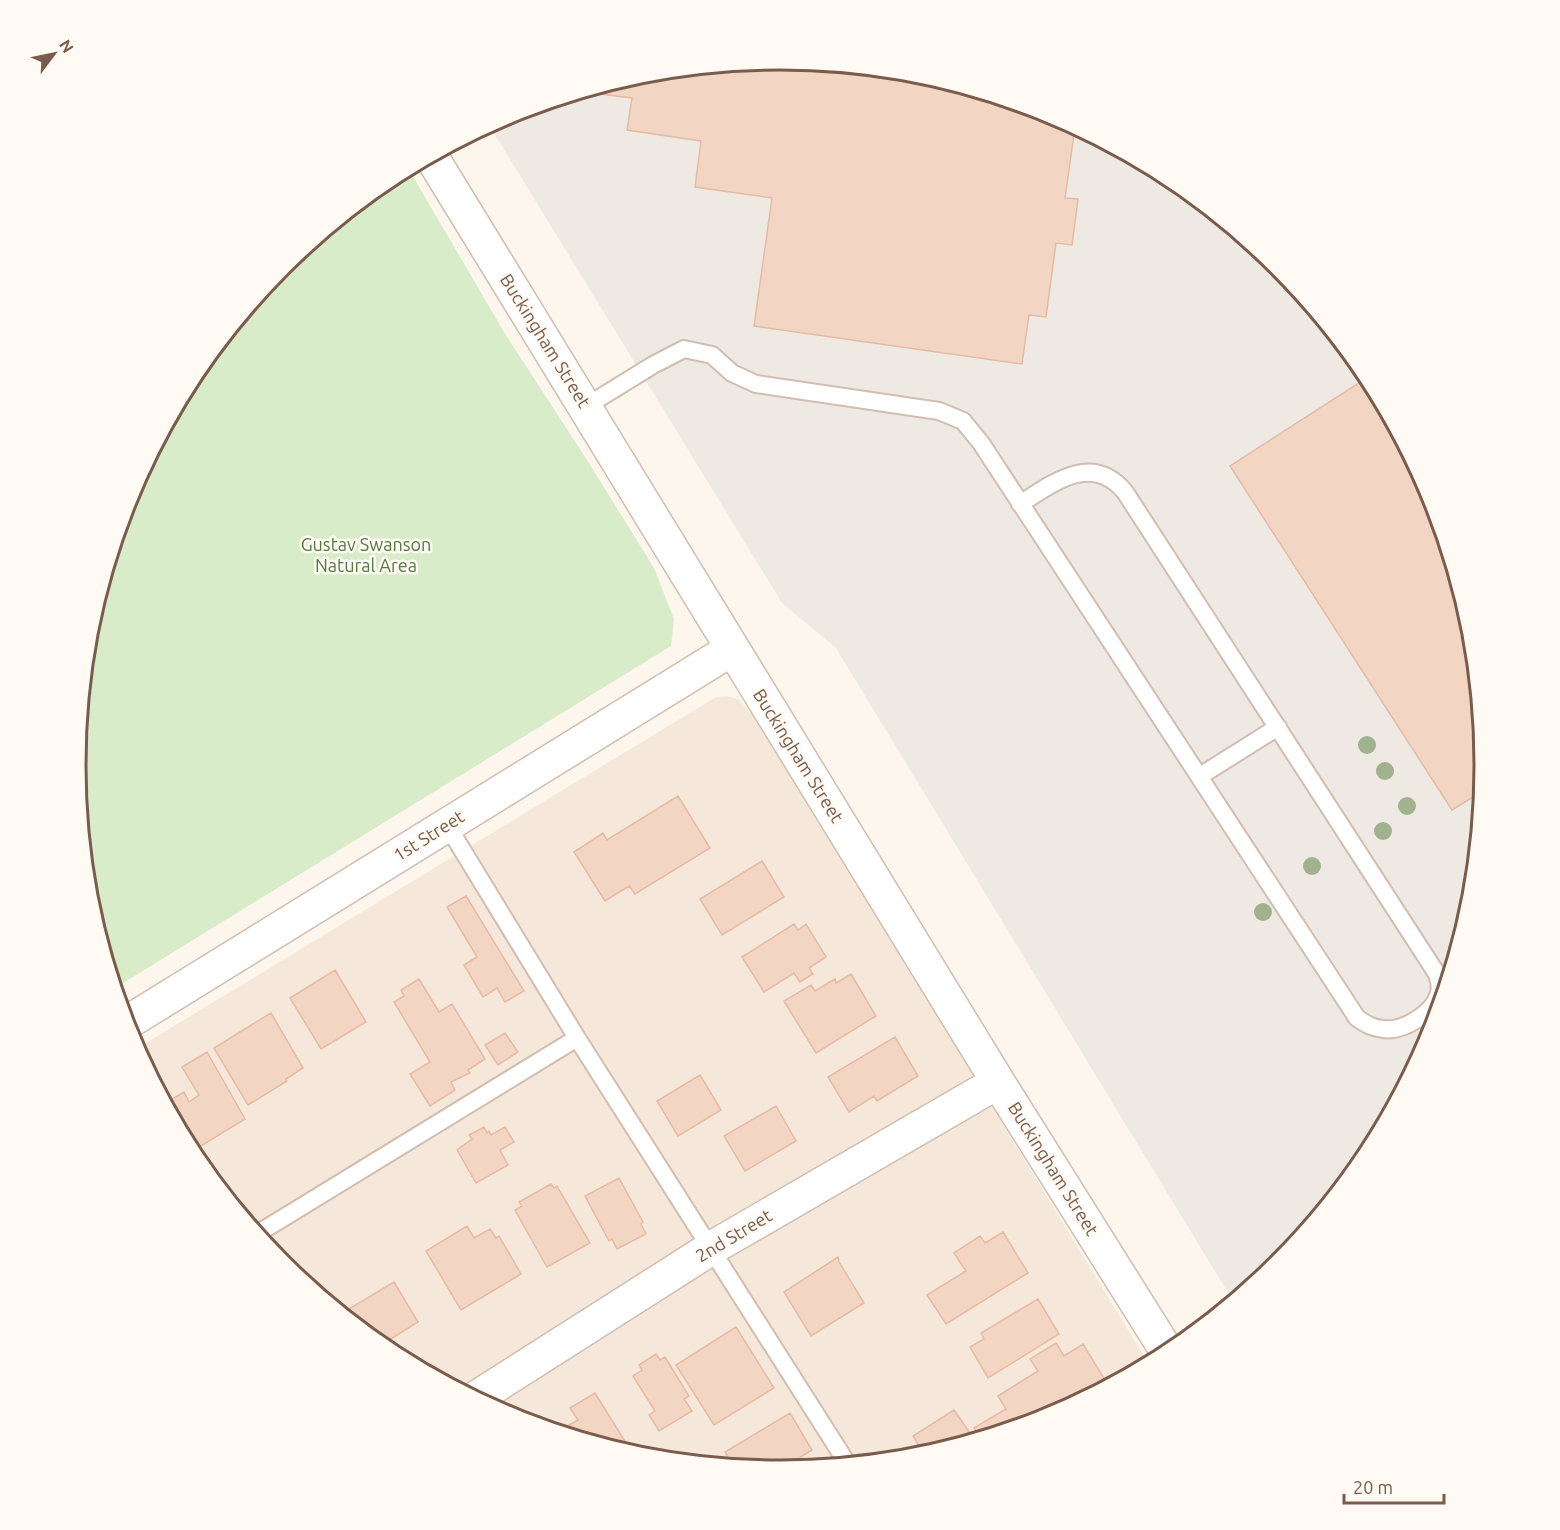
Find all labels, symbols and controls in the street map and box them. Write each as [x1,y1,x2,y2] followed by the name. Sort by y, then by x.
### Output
[24,24,84,84] north arrow
[56,36,78,56] text: N
[497,270,595,411] street label: Buckingham Street
[301,534,431,575] park label: Gustav Swanson Natural Area
[750,685,848,826] street label: Buckingham Street
[389,806,467,865] street label: 1st Street
[1005,1098,1103,1239] street label: Buckingham Street
[692,1205,775,1266] street label: 2nd Street
[1344,1467,1444,1505] scale bar
[1353,1477,1393,1497] text: 20 m

